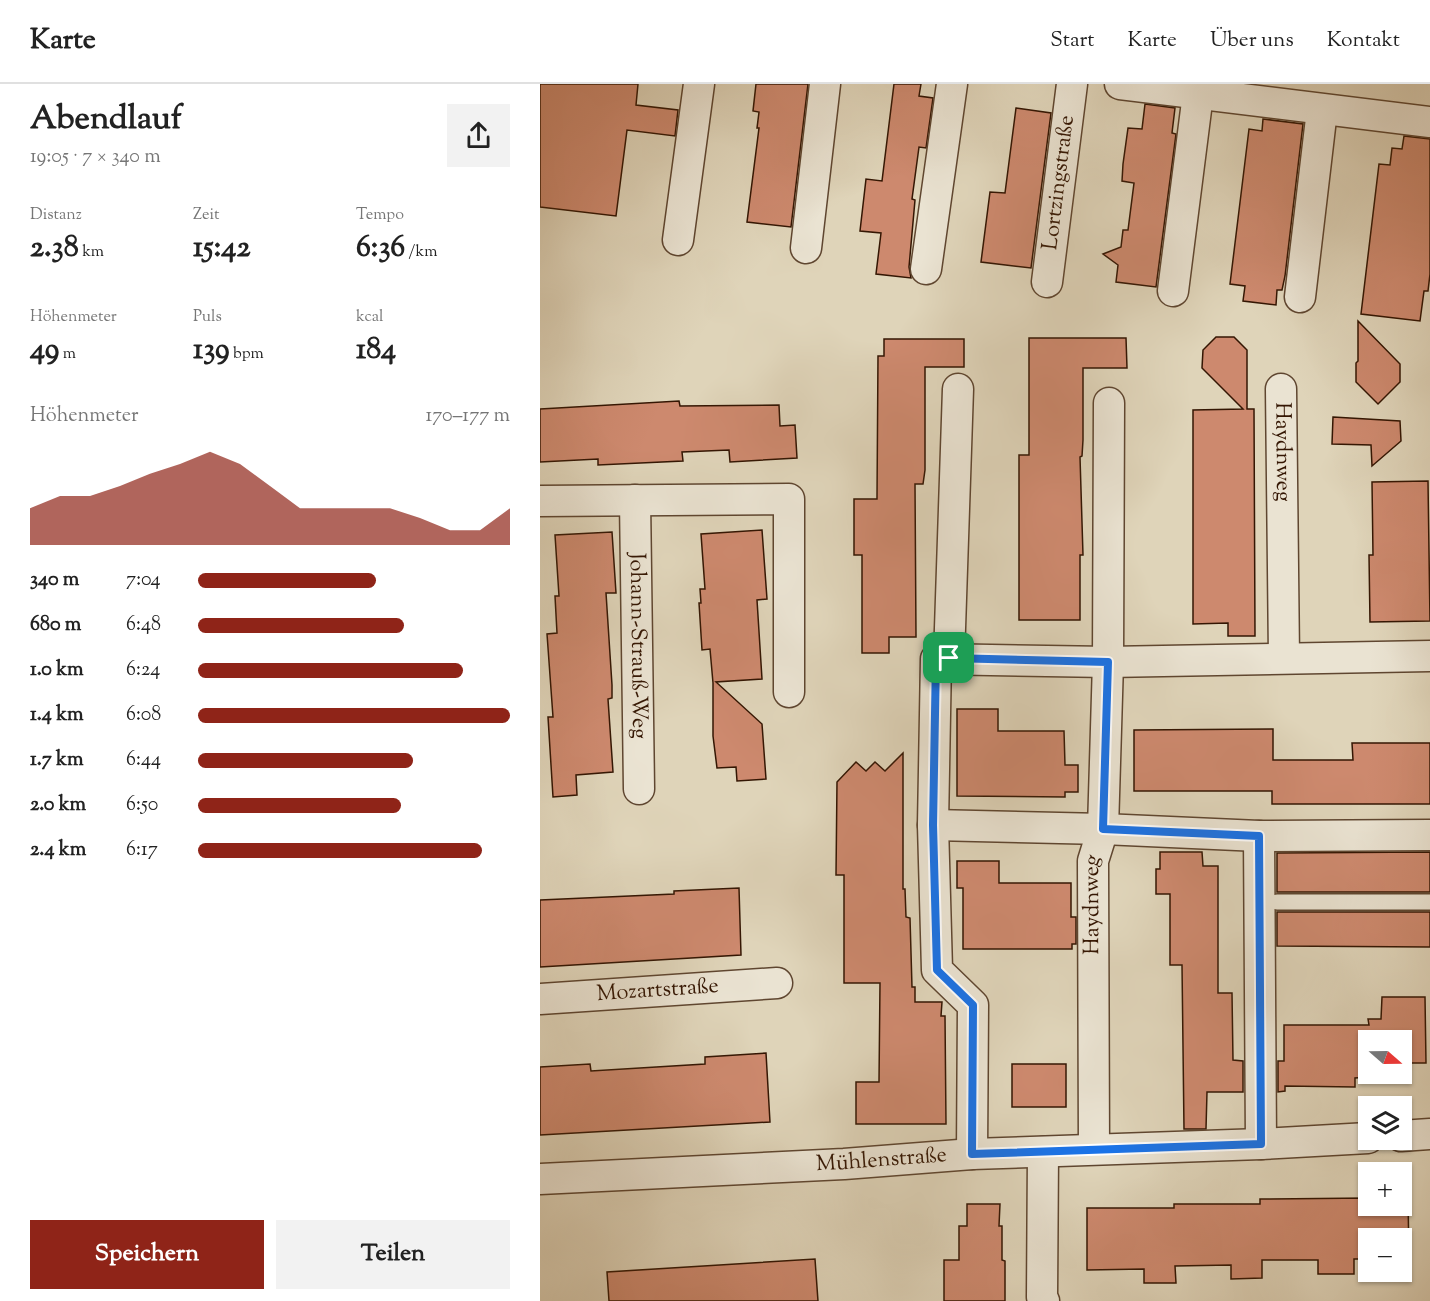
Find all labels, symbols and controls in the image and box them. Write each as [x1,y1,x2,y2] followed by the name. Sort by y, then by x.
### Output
[30,21,96,61] text: Karte
[1050,26,1094,56] text: Start
[1127,26,1177,56] text: Karte
[1210,26,1294,56] text: Über uns
[1327,26,1400,56] text: Kontakt
[30,96,182,144] text: Abendlauf
[447,104,510,167] button: share
[1035,113,1084,252] street label: Lortzingstraße
[30,143,161,172] text: 19:05 · 7 × 340 m
[30,204,82,227] text: Distanz
[193,204,219,227] text: Zeit
[356,204,404,227] text: Tempo
[30,227,79,270] text: 2.38
[193,227,250,270] text: 15:42
[356,227,405,270] text: 6:36
[79,241,104,264] text: km
[405,241,438,264] text: /km
[30,306,117,329] text: Höhenmeter
[193,306,222,329] text: Puls
[356,306,384,329] text: kcal
[30,329,59,372] text: 49
[193,329,230,372] text: 139
[356,329,396,372] text: 184
[59,343,76,366] text: m
[230,343,264,366] text: bpm
[30,402,139,431] text: Höhenmeter
[426,402,510,431] text: 170–177 m
[1265,402,1298,502] street label: Haydnweg
[620,552,654,739] street label: Johann-Strauß-Weg
[30,566,79,595] text: 340 m
[126,566,161,595] text: 7:04
[30,611,81,640] text: 680 m
[126,611,161,640] text: 6:48
[923,632,974,683] pin
[932,641,965,674] icon: arrive
[30,656,84,685] text: 1.0 km
[126,656,160,685] text: 6:24
[30,701,84,730] text: 1.4 km
[126,701,161,730] text: 6:08
[30,746,84,775] text: 1.7 km
[126,746,161,775] text: 6:44
[30,791,86,820] text: 2.0 km
[126,791,158,820] text: 6:50
[30,836,86,865] text: 2.4 km
[126,836,158,865] text: 6:17
[1076,851,1110,955] street label: Haydnweg
[596,971,720,1011] street label: Mozartstraße
[1358,1030,1412,1084] north arrow
[1358,1030,1412,1282] map controls
[1358,1096,1412,1150] button: layers
[815,1140,948,1181] street label: Mühlenstraße
[1358,1162,1412,1216] button: +
[30,1220,264,1289] button: Speichern
[276,1220,510,1289] button: Teilen
[1358,1228,1412,1282] button: −

